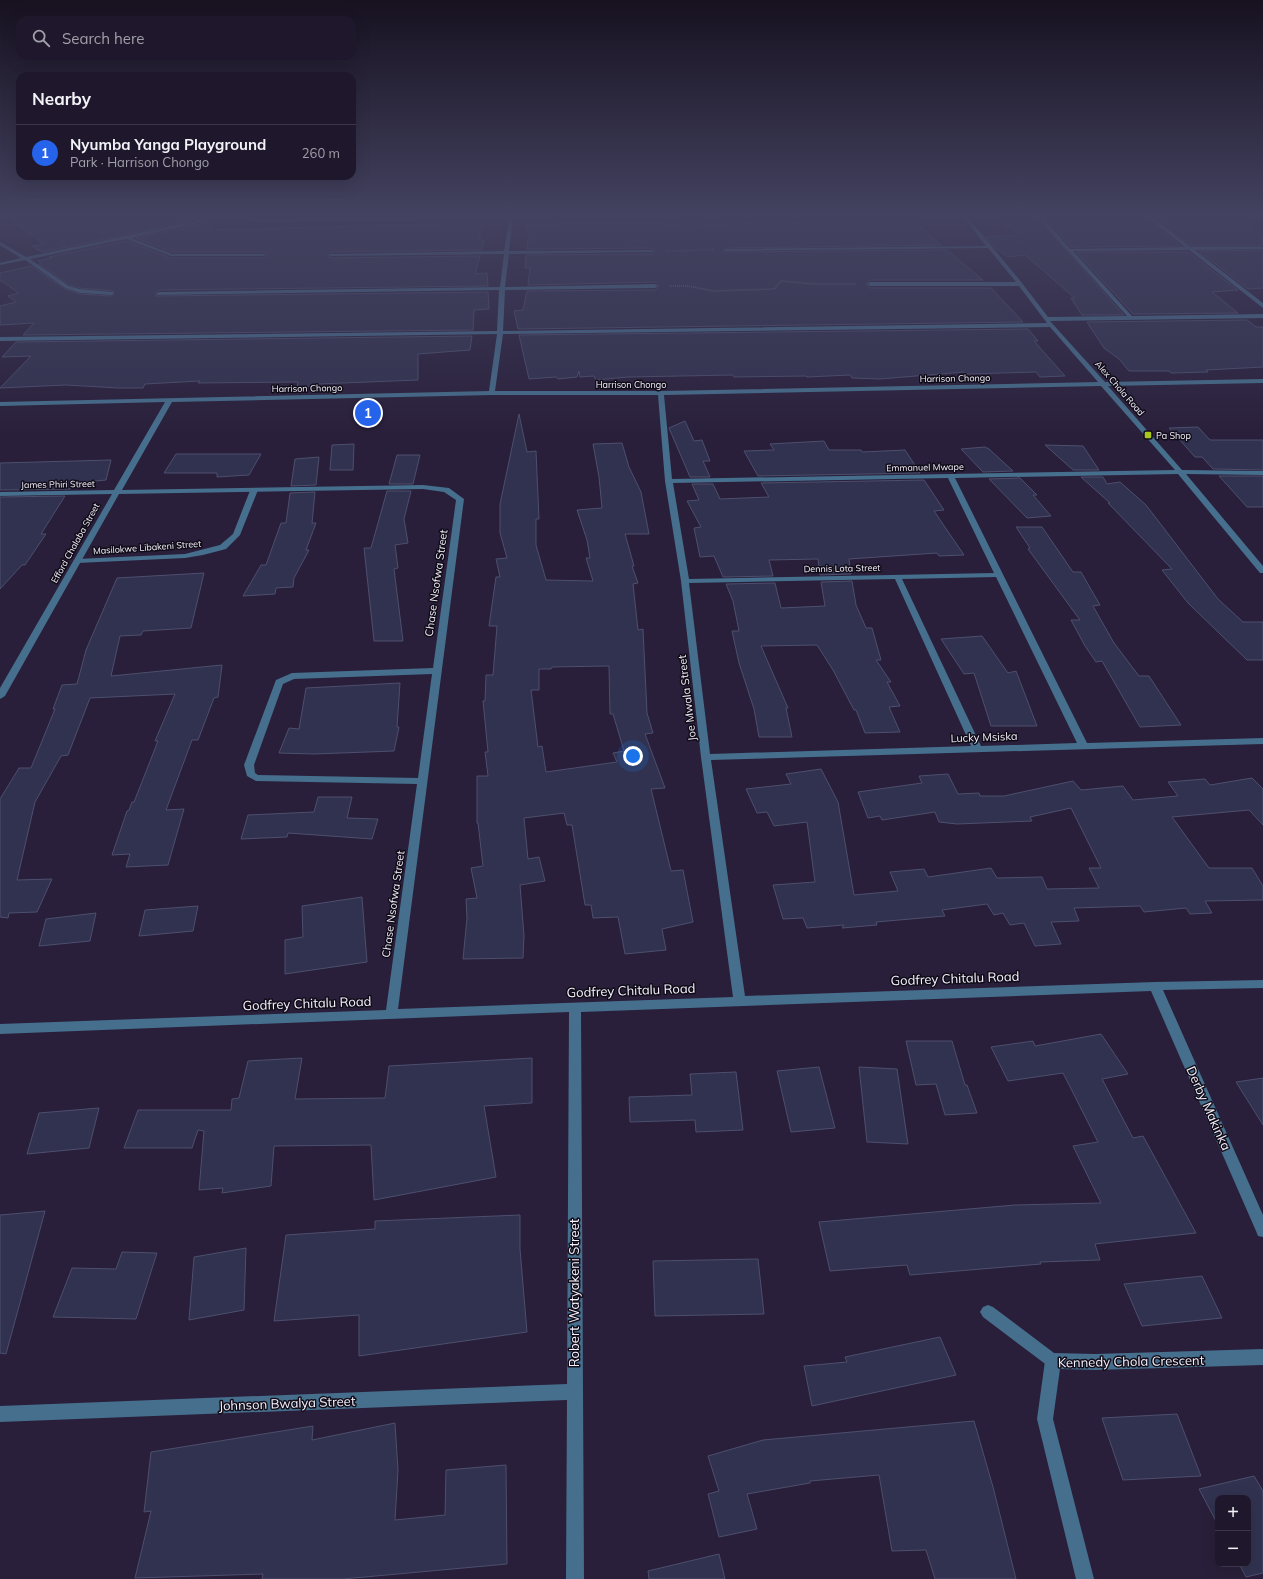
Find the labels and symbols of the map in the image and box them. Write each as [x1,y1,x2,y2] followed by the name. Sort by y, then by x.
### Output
[1093,358,1147,418] street label: Alex Chola Road
[920,372,990,384] street label: Harrison Chongo
[596,379,666,390] street label: Harrison Chongo
[272,382,342,394] street label: Harrison Chongo
[355,398,381,428] pin: 1
[1143,430,1153,440] marker: Pa Shop
[1156,430,1191,441] place label: Pa Shop
[886,461,964,473] street label: Emmanuel Mwape
[21,478,95,490] street label: James Phiri Street
[48,501,102,585] street label: Efford Chalaba Street
[422,529,450,637] street label: Chase Nsofwa Street
[93,538,201,556] street label: Masilokwe Libakeni Street
[803,562,881,574] street label: Dennis Lota Street
[675,654,699,742] street label: Joe Mwala Street
[950,729,1018,745] street label: Lucky Msiska
[623,746,643,766] your location
[379,850,407,958] street label: Chase Nsofwa Street
[890,968,1020,988] street label: Godfrey Chitalu Road
[566,980,696,1000] street label: Godfrey Chitalu Road
[242,993,372,1013] street label: Godfrey Chitalu Road
[1183,1064,1235,1152] street label: Derby Makinka
[566,1218,582,1367] street label: Robert Watyakeni Street
[1058,1352,1205,1370] street label: Kennedy Chola Crescent
[218,1393,356,1413] street label: Johnson Bwalya Street

